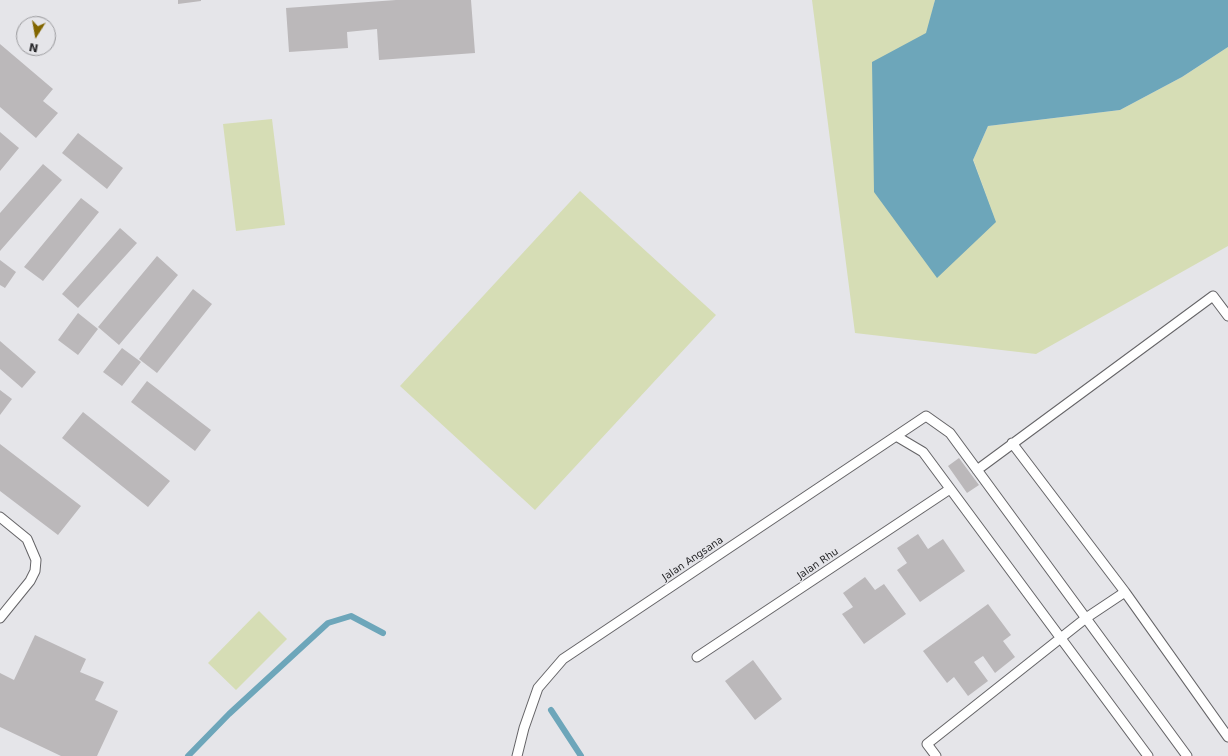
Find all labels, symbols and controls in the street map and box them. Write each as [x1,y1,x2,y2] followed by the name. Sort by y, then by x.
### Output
[16,16,56,56] north arrow
[28,40,40,55] text: N
[660,534,726,584] street label: Jalan Angsana
[795,546,841,582] street label: Jalan Rhu

